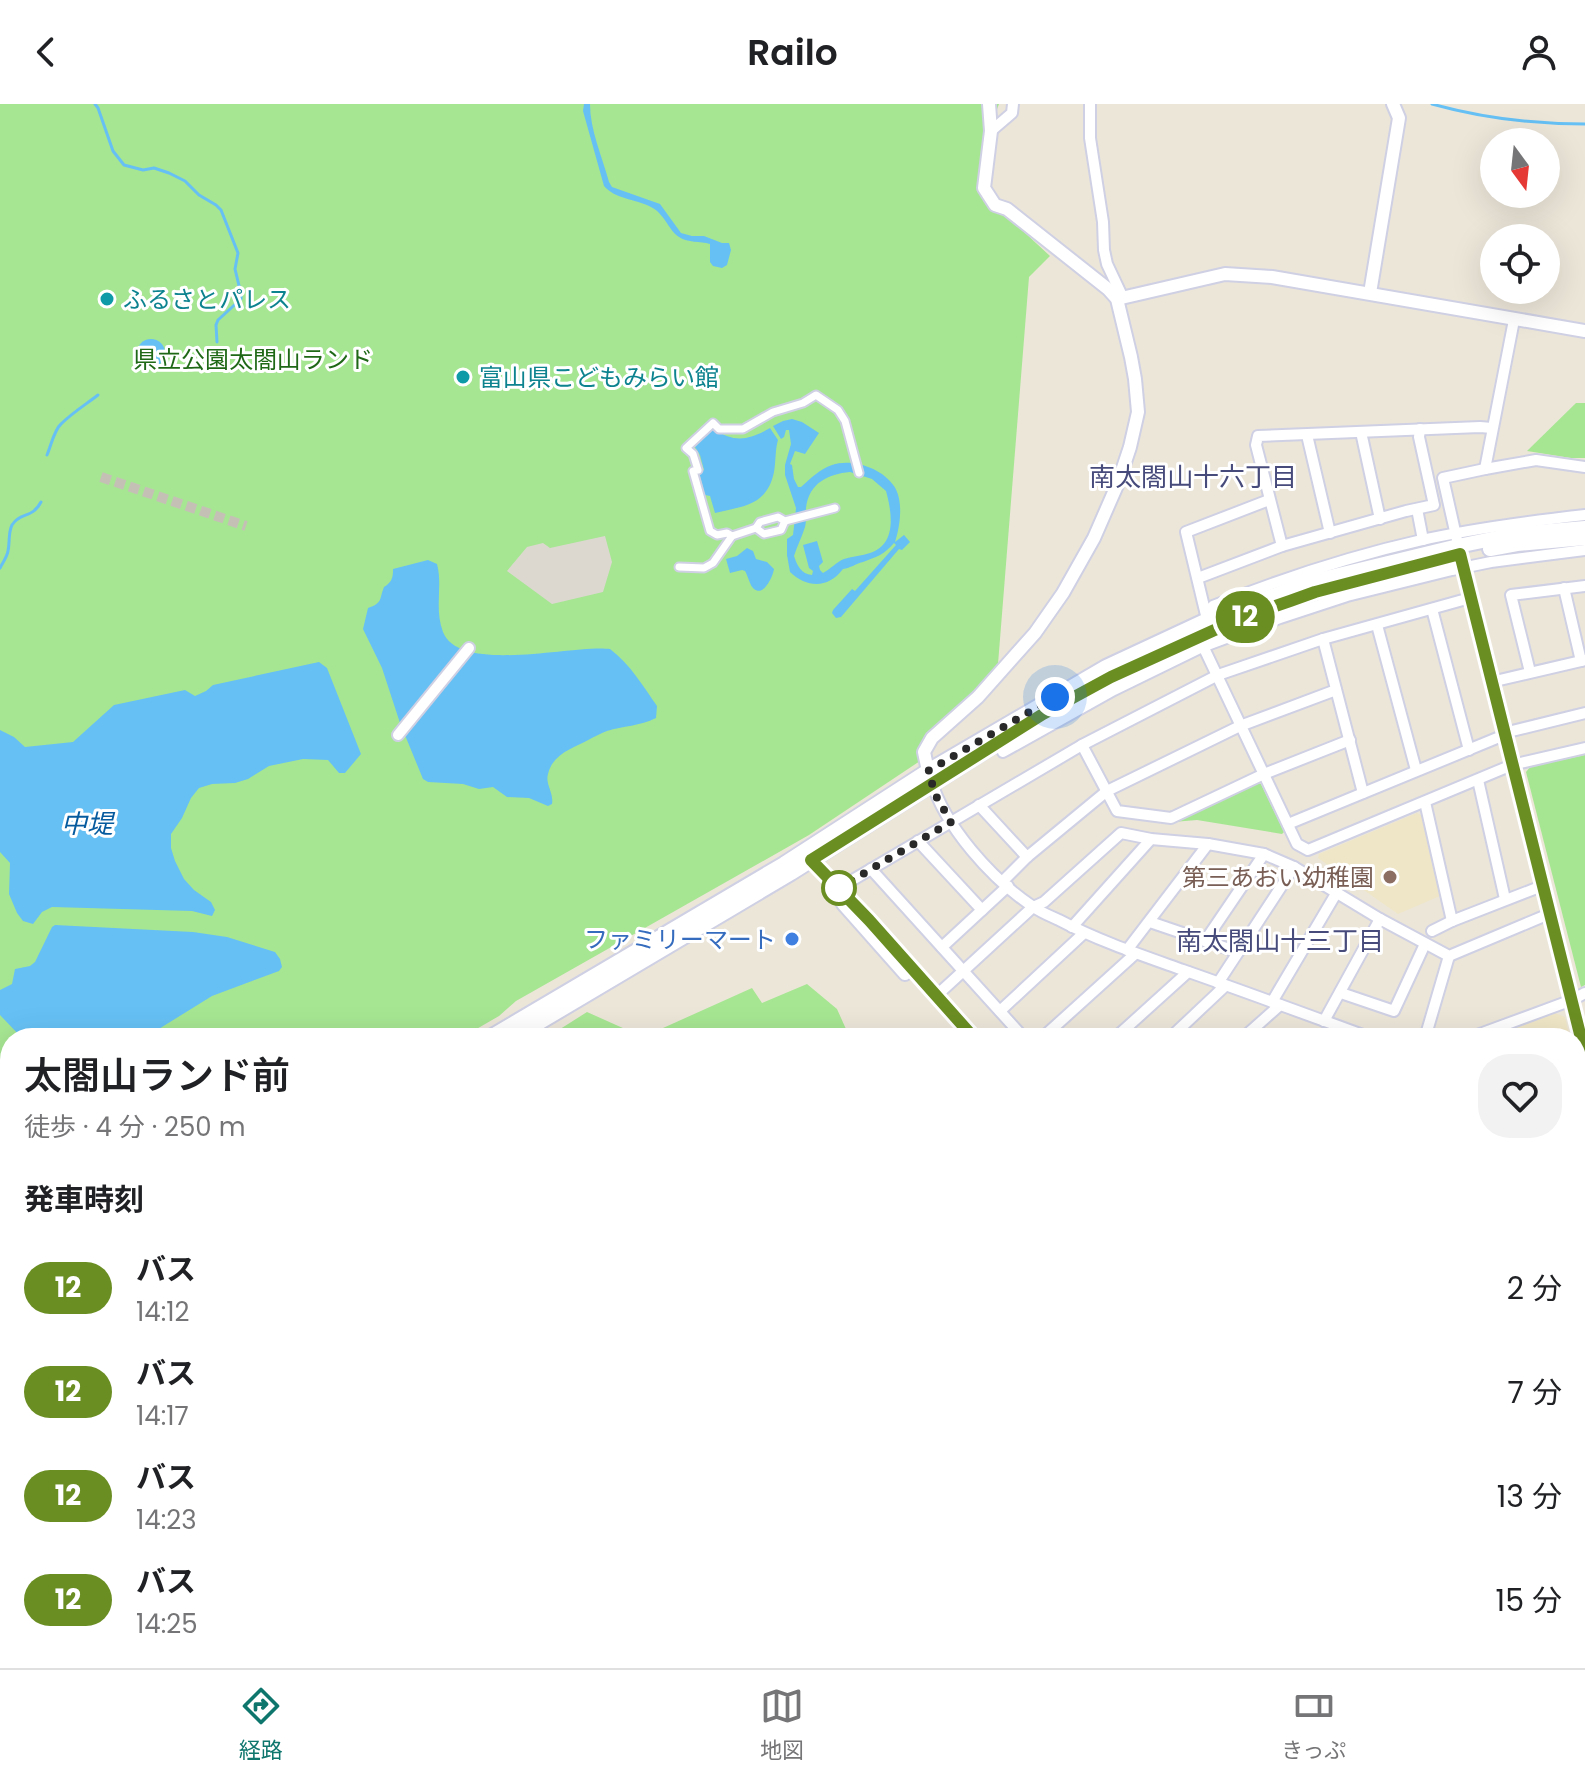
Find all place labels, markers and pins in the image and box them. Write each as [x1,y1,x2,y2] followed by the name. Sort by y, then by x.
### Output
[123,283,291,316] place label: ふるさとパレス
[98,290,116,308] marker: ふるさとパレス
[479,361,719,394] place label: 富山県こどもみらい館
[454,368,472,386] marker: 富山県こどもみらい館
[1182,861,1374,894] place label: 第三あおい幼稚園
[1381,868,1399,886] marker: 第三あおい幼稚園
[822,871,856,905] unlabelled marker
[584,923,776,956] place label: ファミリーマート
[783,930,801,948] marker: ファミリーマート

